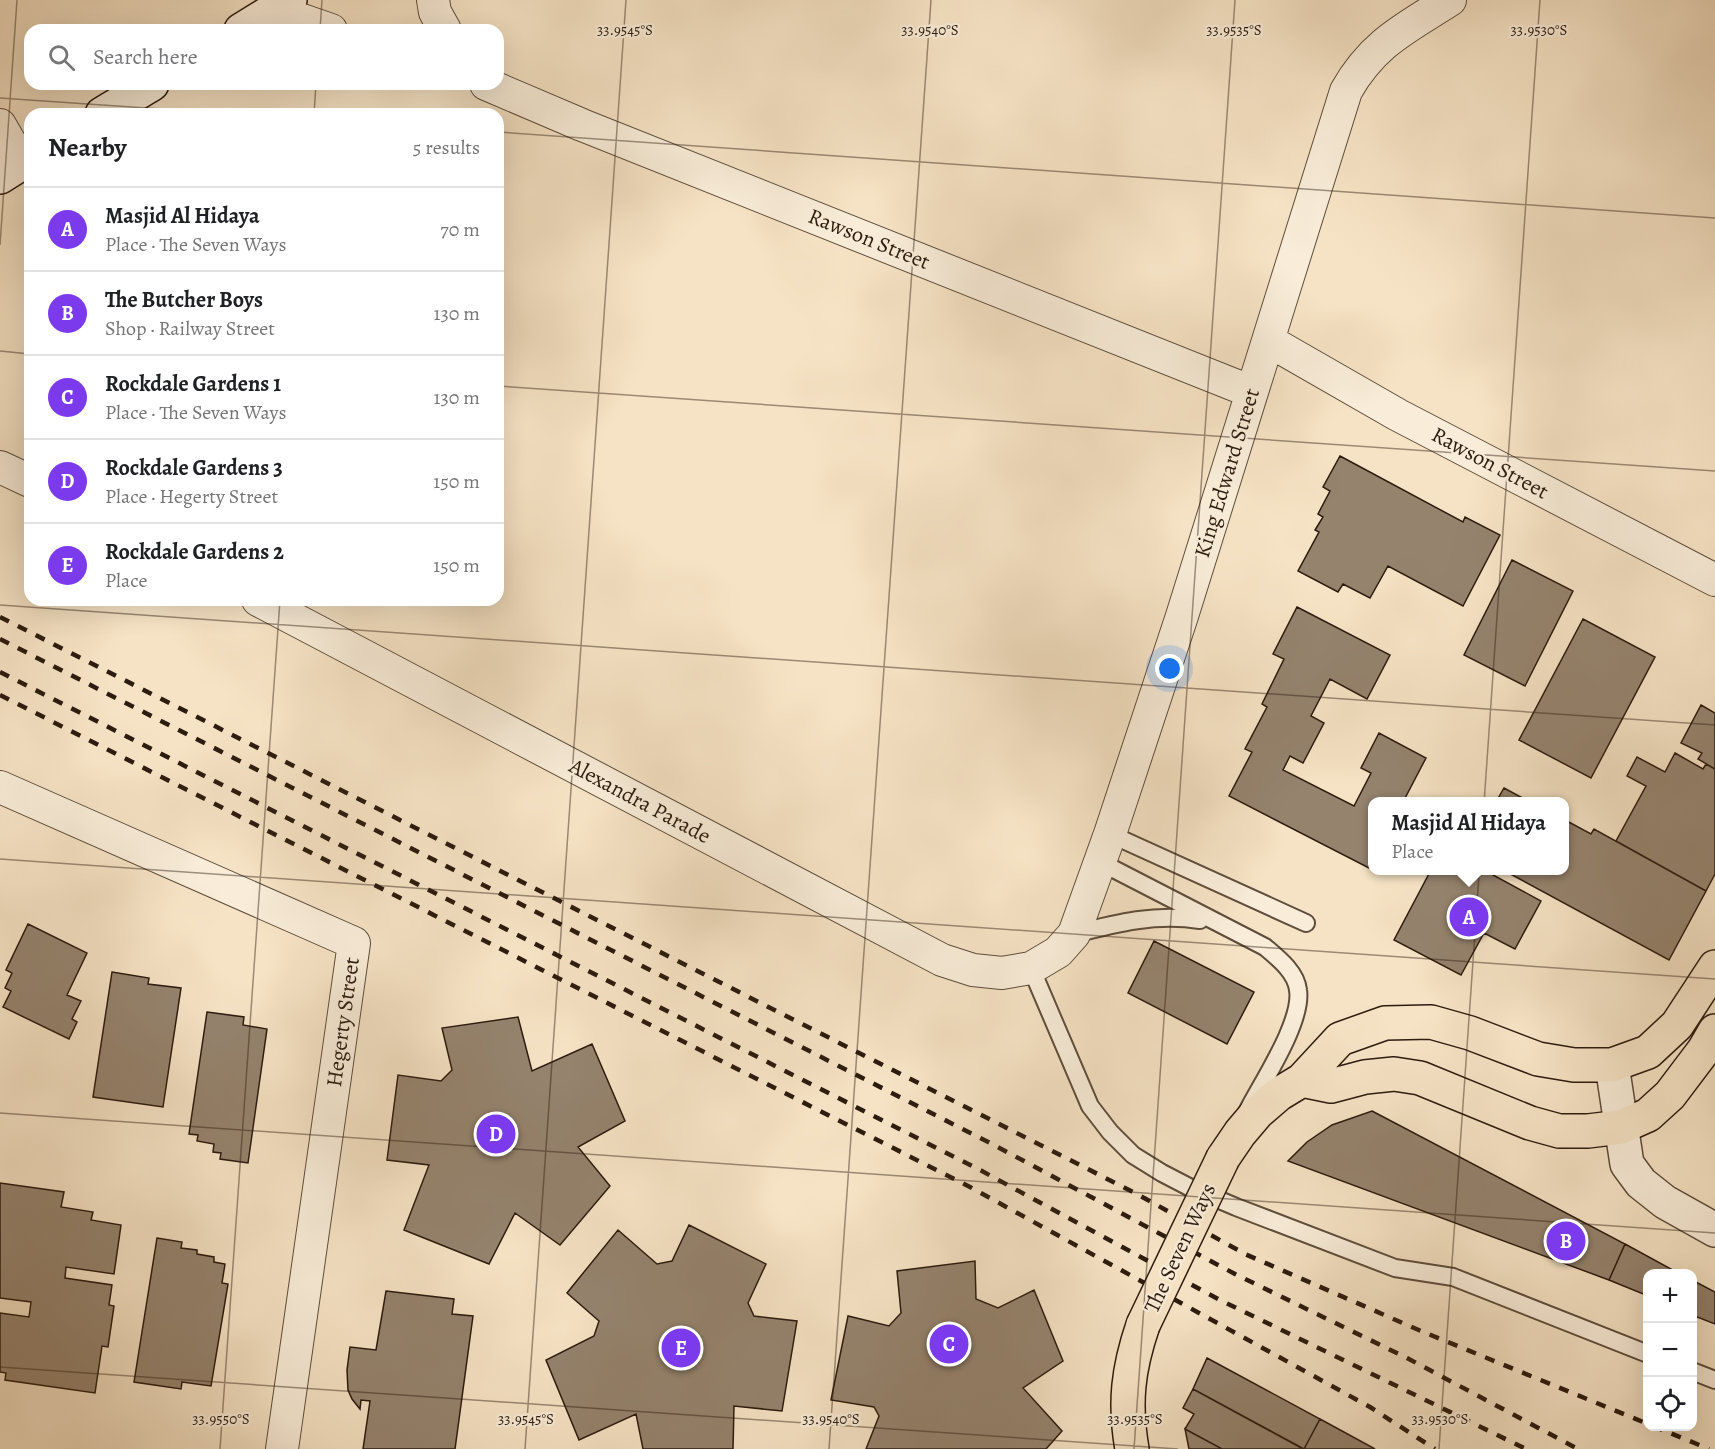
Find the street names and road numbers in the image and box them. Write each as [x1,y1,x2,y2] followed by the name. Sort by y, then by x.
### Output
[804,201,934,277] street label: Rawson Street
[1187,385,1267,561] street label: King Edward Street
[1426,420,1554,506] street label: Rawson Street
[563,751,716,851] street label: Alexandra Parade
[319,955,367,1089] street label: Hegerty Street
[1137,1178,1223,1318] street label: The Seven Ways

